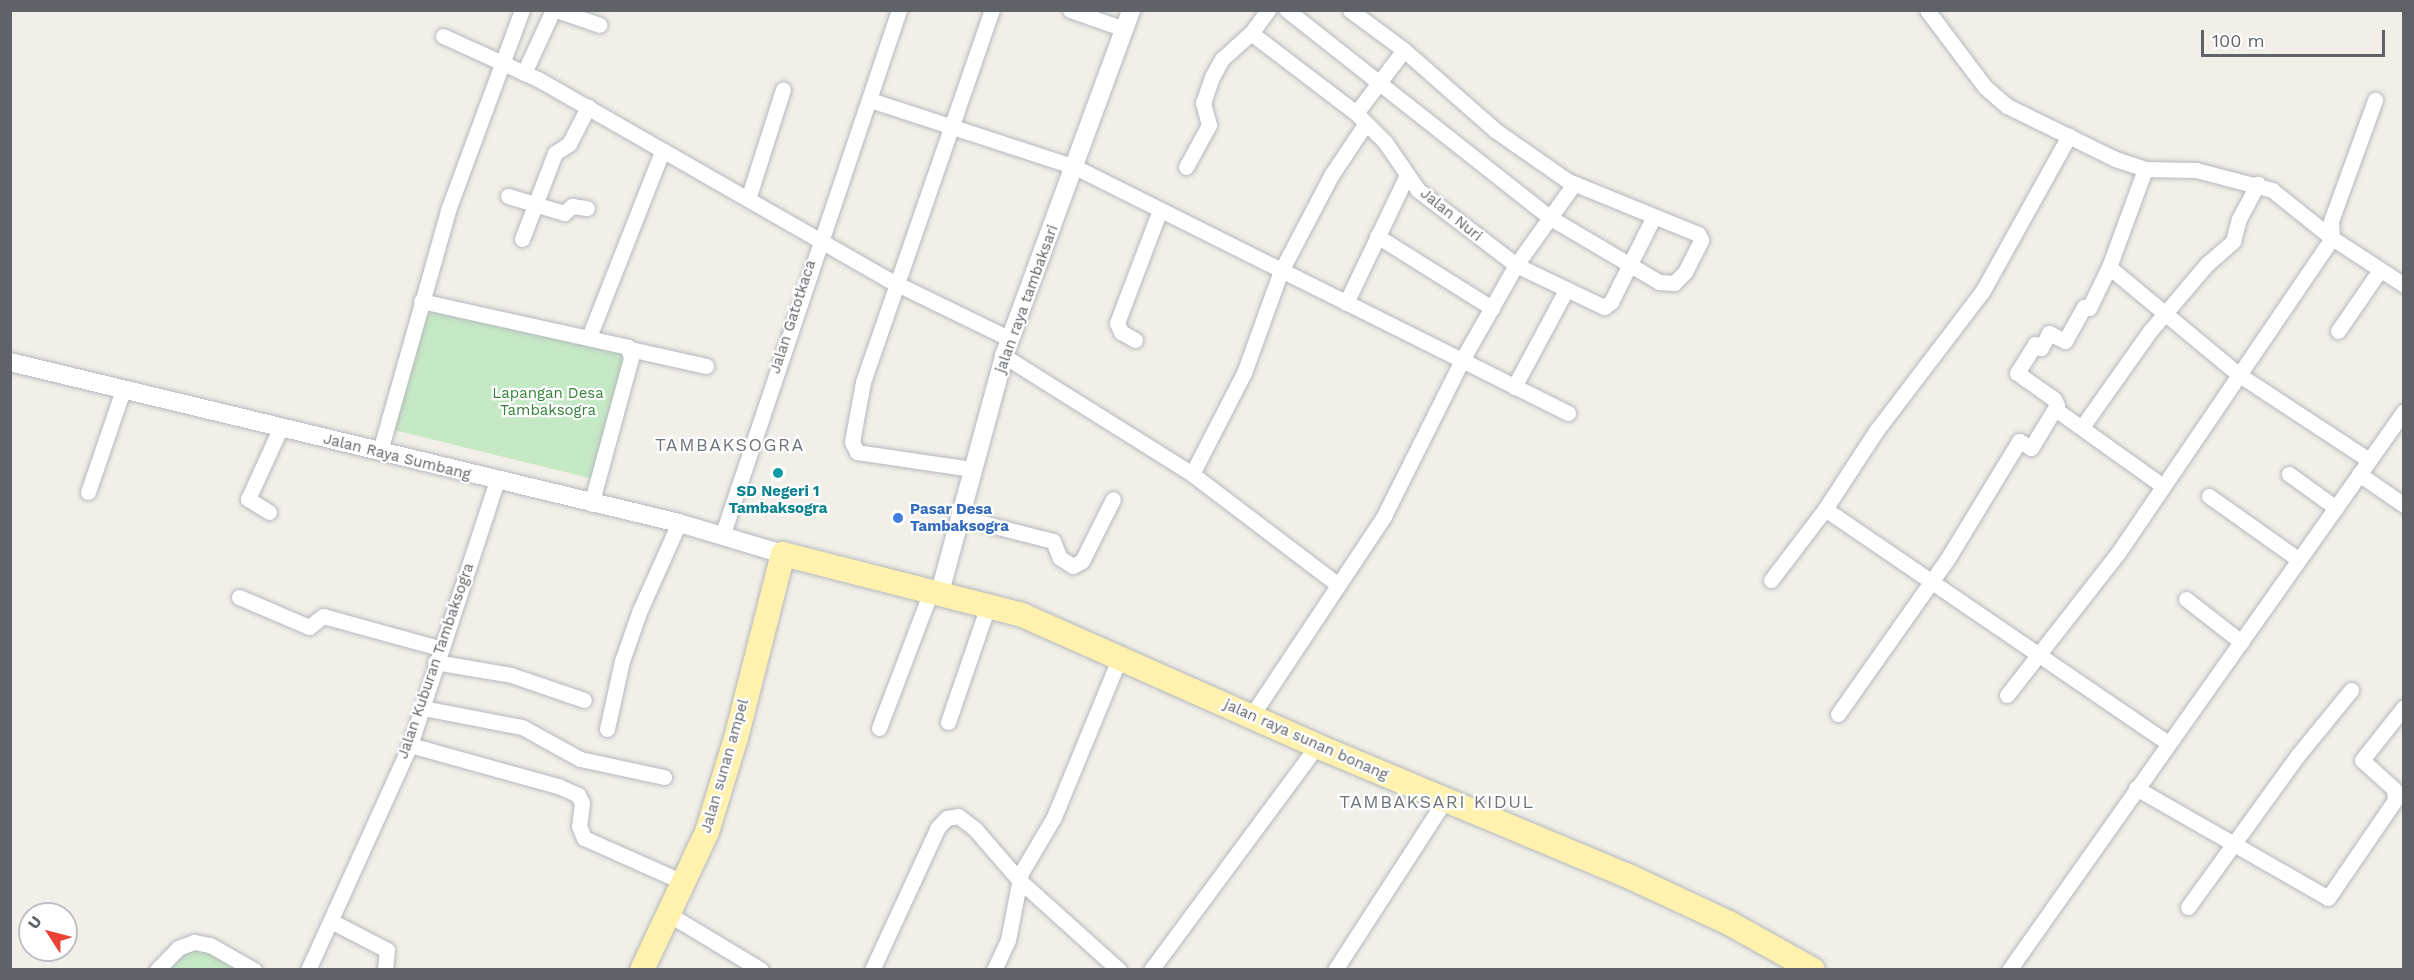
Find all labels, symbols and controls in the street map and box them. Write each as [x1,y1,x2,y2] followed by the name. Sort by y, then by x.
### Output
[2204,18,2388,56] scale bar
[2212,30,2265,51] text: 100 m
[1416,185,1486,245] street label: Jalan Nuri
[992,222,1062,376] street label: jalan raya tambaksari
[766,258,820,376] street label: Jalan Gatotkaca
[492,384,604,419] park label: Lapangan Desa Tambaksogra
[321,430,473,484] street label: Jalan Raya Sumbang
[655,434,805,456] district label: TAMBAKSOGRA
[771,466,785,480] marker: SD Negeri 1 Tambaksogra
[729,482,827,517] place label: SD Negeri 1 Tambaksogra
[910,500,1009,535] place label: Pasar Desa Tambaksogra
[891,511,905,525] marker: Pasar Desa Tambaksogra
[394,561,478,761] street label: Jalan Kuburan Tambaksogra
[1221,696,1391,784] street label: jalan raya sunan bonang
[697,697,753,835] street label: Jalan sunan ampel
[1339,791,1535,813] district label: TAMBAKSARI KIDUL
[18,902,78,962] north arrow
[24,912,46,932] text: U

